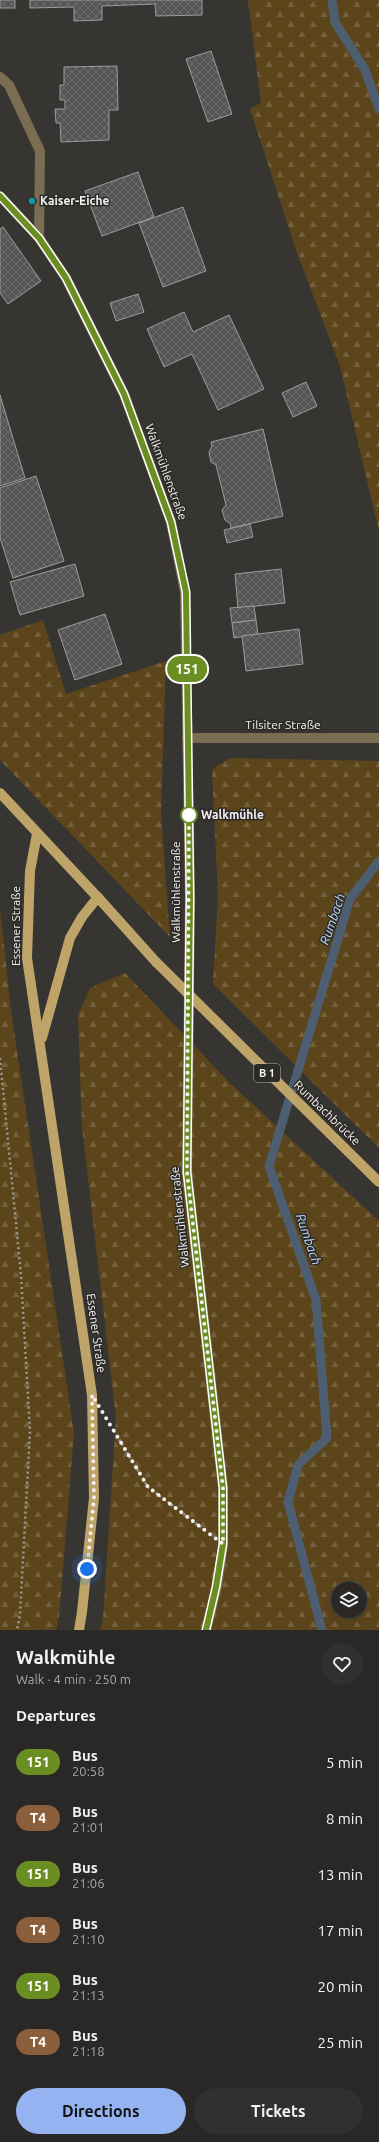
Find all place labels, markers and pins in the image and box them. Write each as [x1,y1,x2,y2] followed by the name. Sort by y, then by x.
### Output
[40,194,110,207] place label: Kaiser-Eiche
[27,196,37,206] marker: Kaiser-Eiche
[180,806,198,824] marker: Walkmühle
[201,808,264,821] place label: Walkmühle

